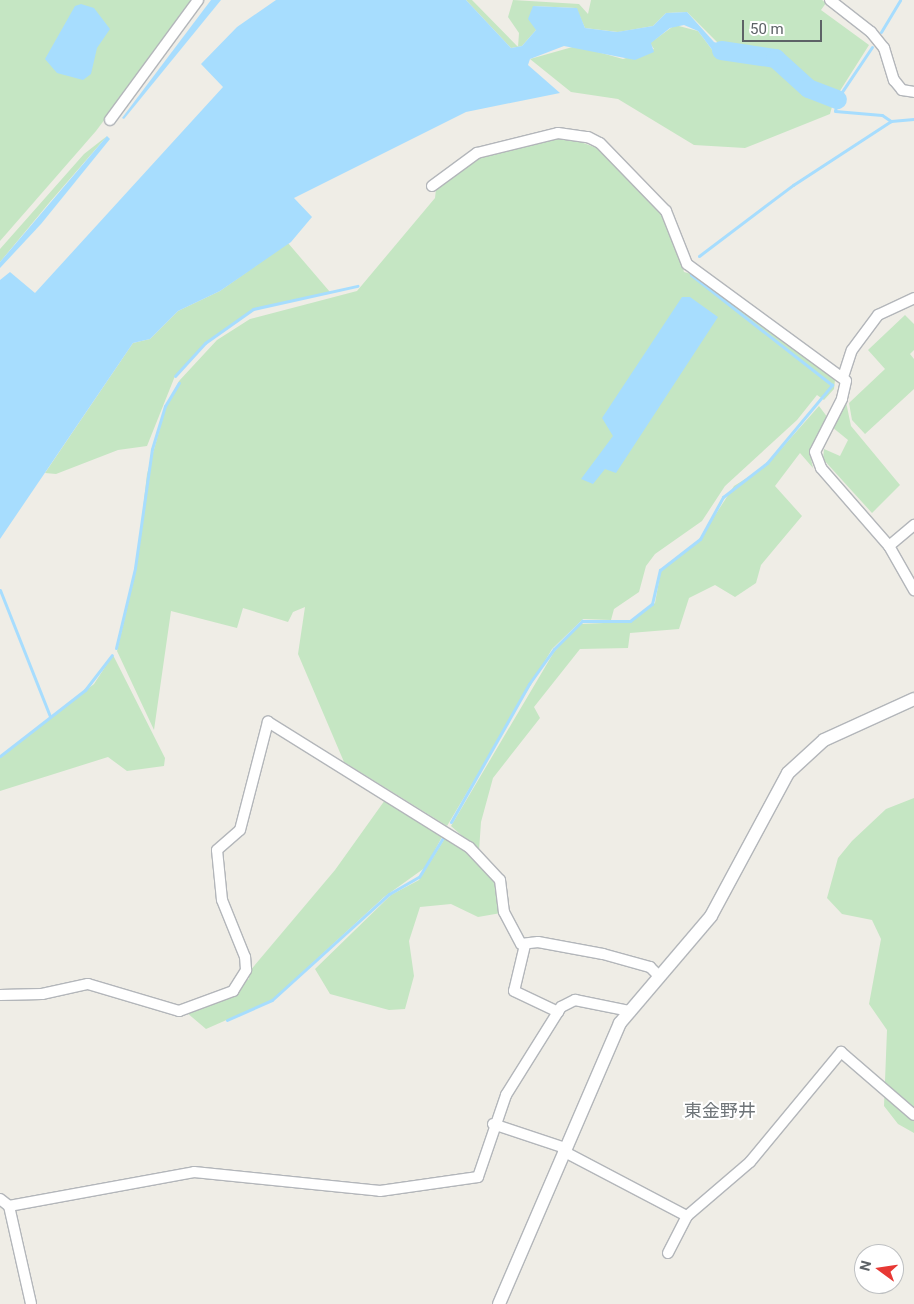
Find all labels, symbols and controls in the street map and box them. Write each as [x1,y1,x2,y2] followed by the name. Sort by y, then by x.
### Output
[744,10,824,42] scale bar
[750,20,784,38] text: 50 m
[684,1100,756,1122] district label: 東金野井
[854,1244,904,1294] north arrow
[856,1259,874,1272] text: N

